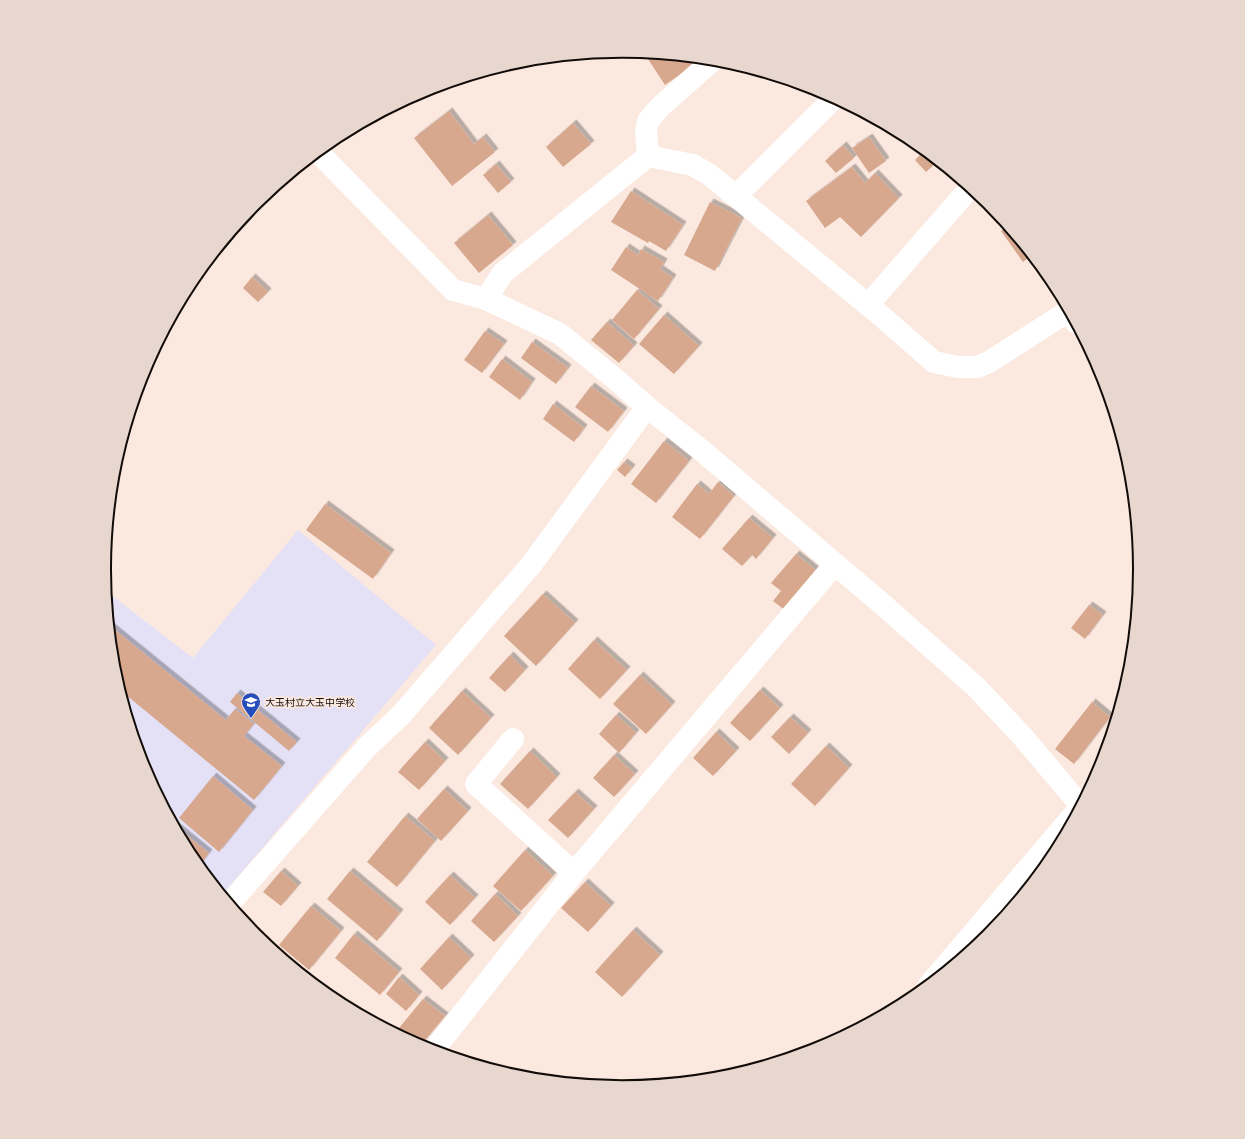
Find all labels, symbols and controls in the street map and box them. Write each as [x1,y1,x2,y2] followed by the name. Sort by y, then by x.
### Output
[240,691,262,719] school or university icon: 大玉村立大玉中学校
[265,695,355,710] place label: 大玉村立大玉中学校

